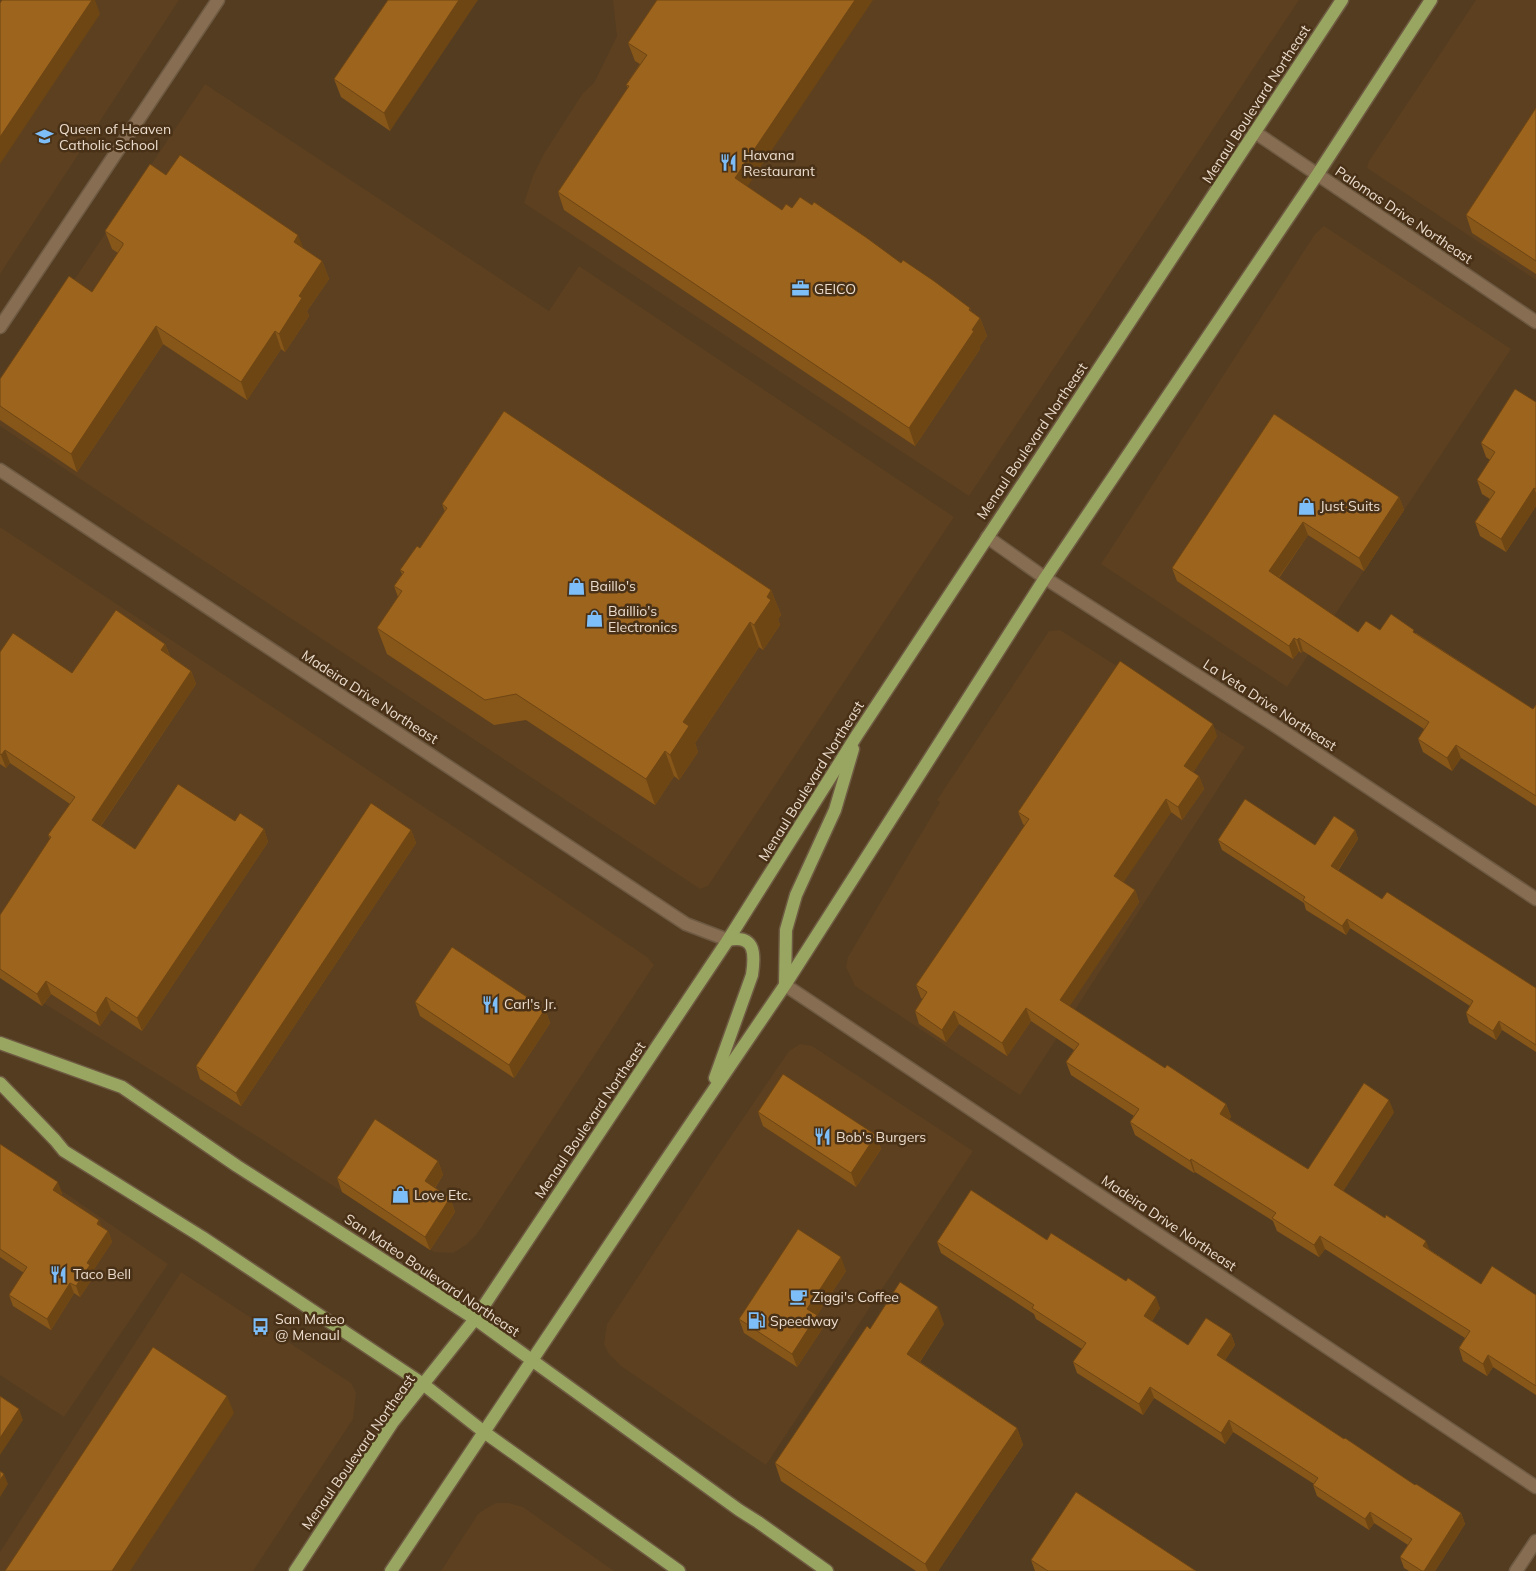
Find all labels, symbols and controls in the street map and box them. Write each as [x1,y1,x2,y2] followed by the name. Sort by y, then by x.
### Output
[1198,21,1314,187] street label: Menaul Boulevard Northeast
[59,120,171,154] place label: Queen of Heaven Catholic School
[35,127,55,147] school or university icon: Queen of Heaven Catholic School
[743,146,815,180] place label: Havana Restaurant
[719,153,739,173] restaurant icon: Havana Restaurant
[1332,162,1476,268] street label: Palomas Drive Northeast
[790,279,810,299] office icon: GEICO
[814,280,856,298] place label: GEICO
[973,359,1091,523] street label: Menaul Boulevard Northeast
[1296,496,1316,516] shop icon: Just Suits
[1320,497,1380,515] place label: Just Suits
[566,576,586,596] shop icon: Baillo's
[590,577,636,595] place label: Baillo's
[608,602,677,636] place label: Baillio's Electronics
[584,609,604,629] shop icon: Baillio's Electronics
[298,646,442,748] street label: Madeira Drive Northeast
[1200,655,1340,755] street label: La Veta Drive Northeast
[754,698,868,864] street label: Menaul Boulevard Northeast
[480,994,500,1014] restaurant icon: Carl's Jr.
[504,995,556,1013] place label: Carl's Jr.
[531,1038,649,1202] street label: Menaul Boulevard Northeast
[812,1127,832,1147] restaurant icon: Bob's Burgers
[836,1128,926,1146] place label: Bob's Burgers
[1098,1171,1240,1275] street label: Madeira Drive Northeast
[390,1185,410,1205] shop icon: Love Etc.
[414,1186,471,1204] place label: Love Etc.
[341,1210,523,1341] street label: San Mateo Boulevard Northeast
[49,1264,69,1284] restaurant icon: Taco Bell
[73,1265,131,1283] place label: Taco Bell
[788,1287,808,1307] cafe icon: Ziggi's Coffee
[812,1288,899,1306] place label: Ziggi's Coffee
[275,1310,345,1344] place label: San Mateo @ Menaul
[746,1311,766,1331] fuel station icon: Speedway
[770,1312,839,1330] place label: Speedway
[251,1317,271,1337] bus stop icon: San Mateo @ Menaul
[297,1371,419,1533] street label: Menaul Boulevard Northeast

